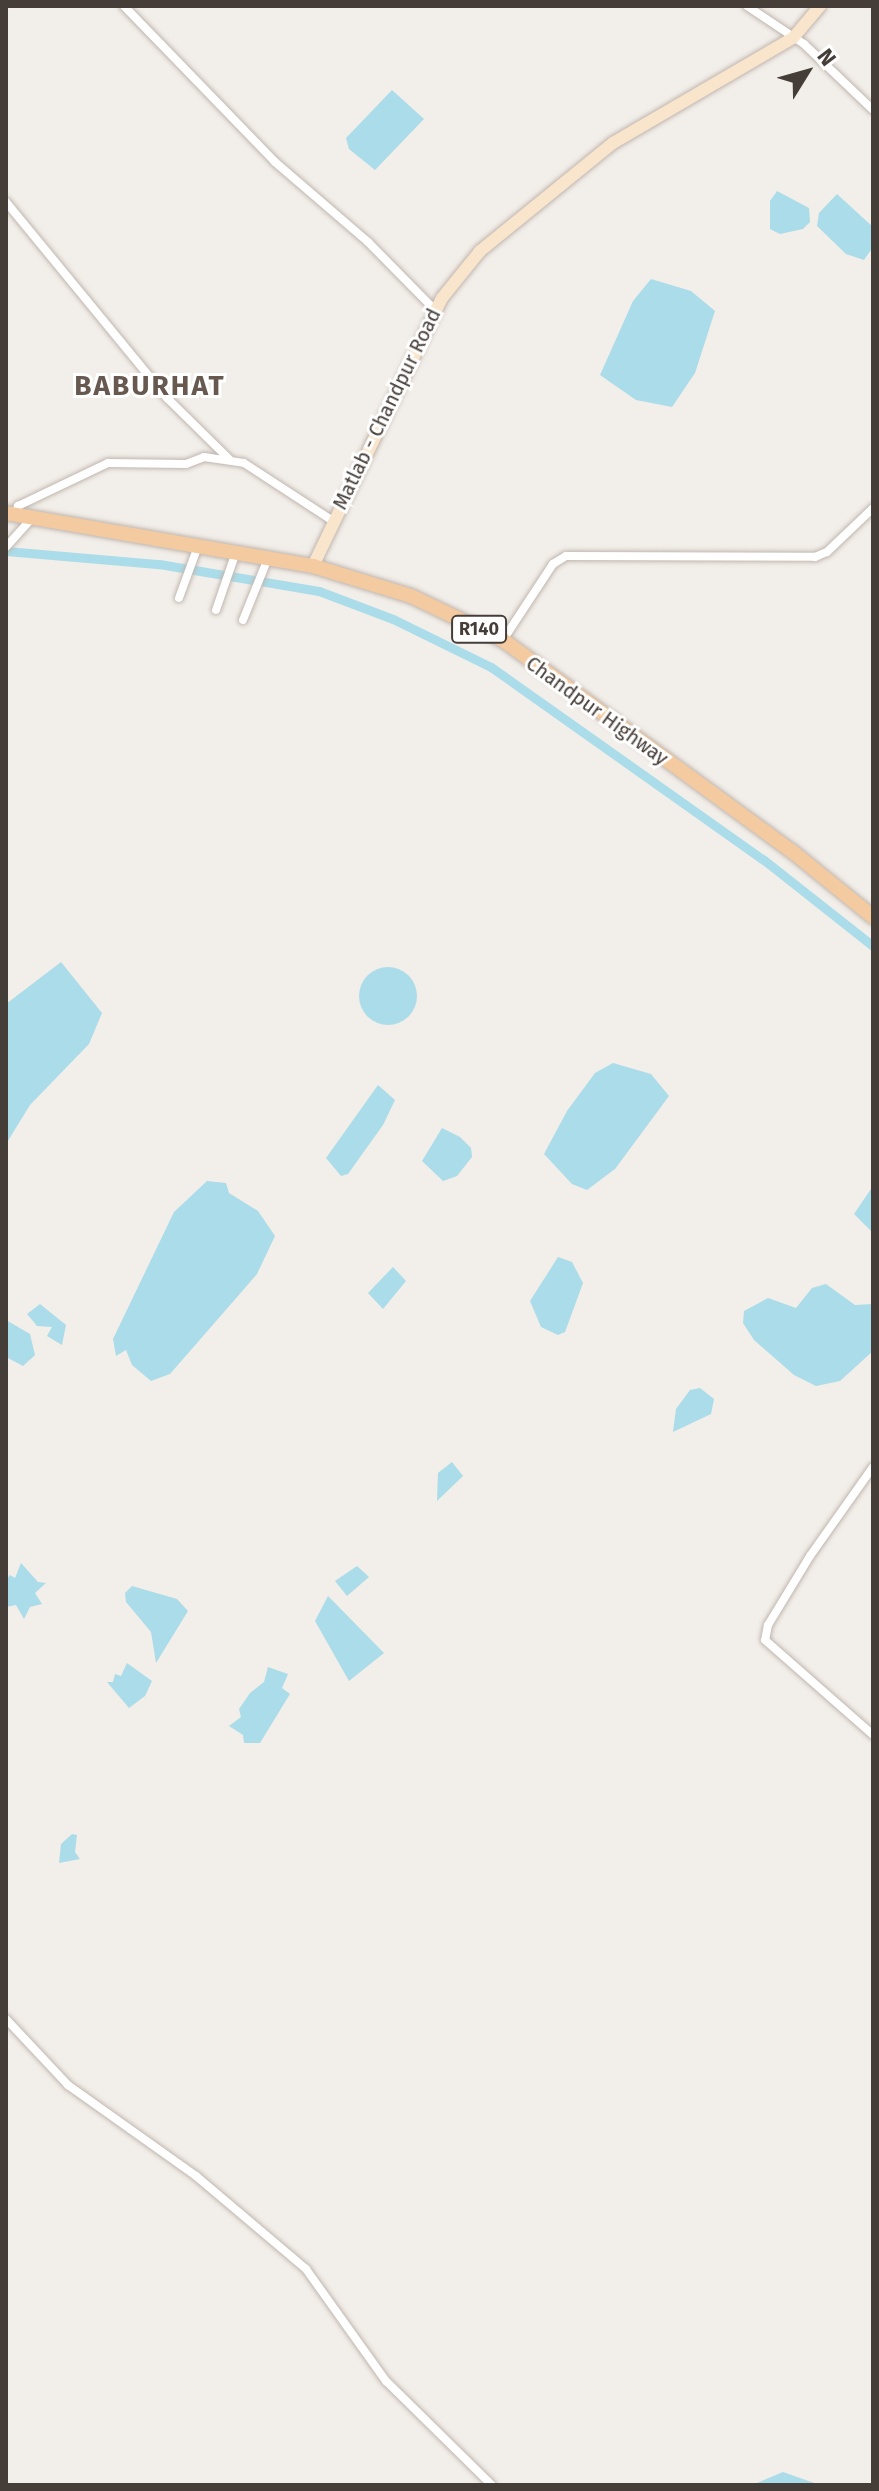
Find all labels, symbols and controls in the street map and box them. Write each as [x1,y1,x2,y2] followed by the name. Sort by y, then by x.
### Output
[767,32,847,112] north arrow
[811,43,842,71] text: N
[328,305,446,513] street label: Matlab - Chandpur Road
[74,369,226,403] district label: BABURHAT
[451,615,507,643] road number: R140
[521,651,673,771] street label: Chandpur Highway

